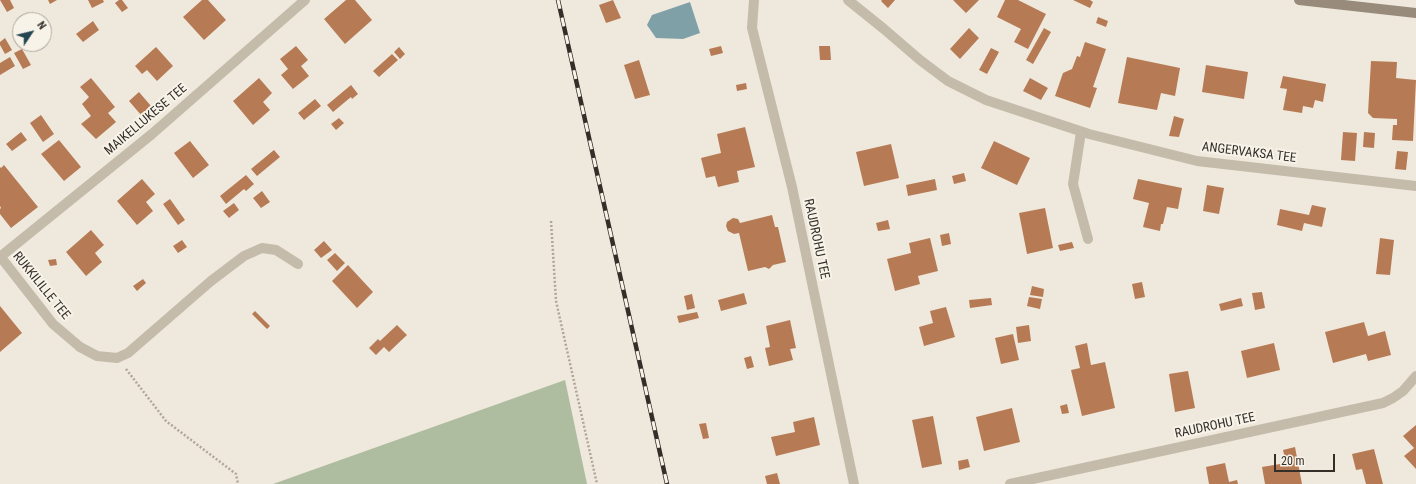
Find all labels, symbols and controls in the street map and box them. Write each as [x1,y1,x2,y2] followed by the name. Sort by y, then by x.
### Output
[12,12,52,52] north arrow
[34,19,49,32] text: N
[102,81,190,159] street label: MAIKELLUKESE TEE
[1201,139,1297,167] street label: ANGERVAKSA TEE
[800,197,832,281] street label: RAUDROHU TEE
[9,249,73,323] street label: RUKKILILLE TEE
[1173,410,1257,442] street label: RAUDROHU TEE
[1276,446,1337,472] scale bar
[1281,454,1305,468] text: 20 m

